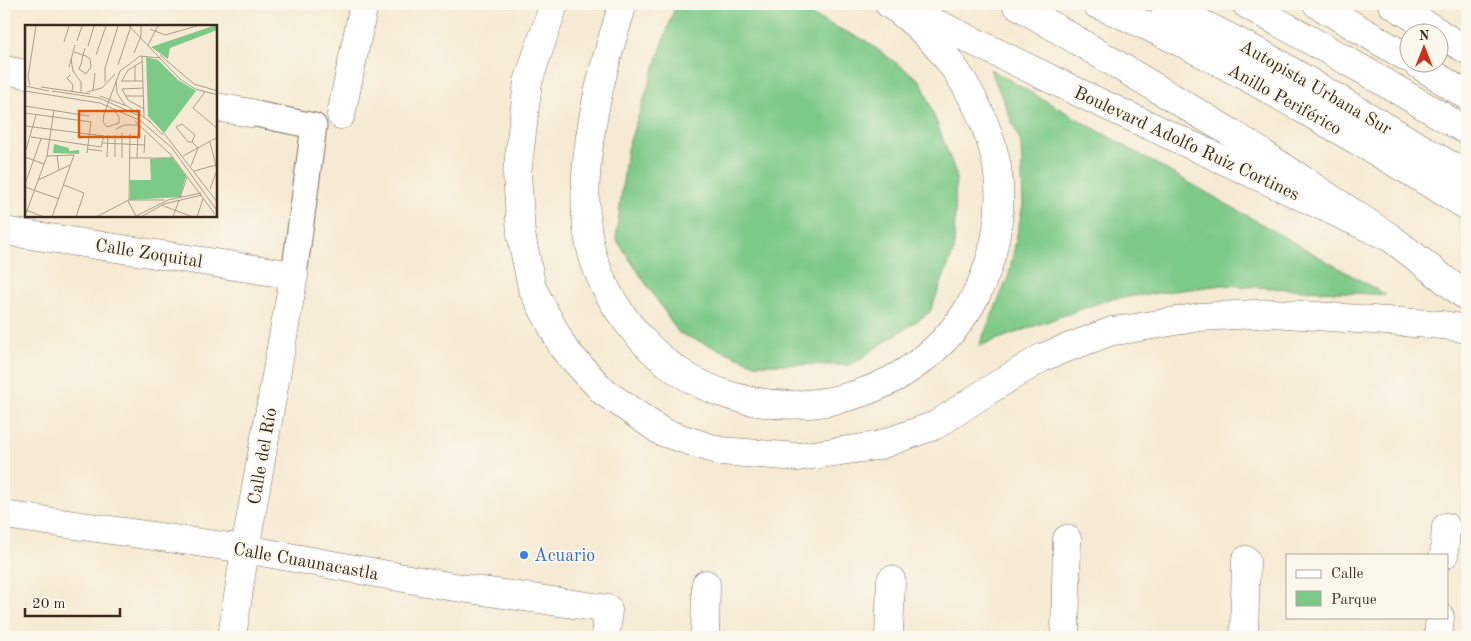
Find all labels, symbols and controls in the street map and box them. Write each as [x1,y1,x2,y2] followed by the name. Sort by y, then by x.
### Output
[1398,22,1448,72] north arrow
[25,25,218,218] inset map
[1419,29,1430,43] text: N
[1236,37,1395,139] street label: Autopista Urbana Sur
[1225,61,1345,139] street label: Anillo Periférico
[1071,84,1302,204] street label: Boulevard Adolfo Ruiz Cortines
[94,237,204,271] street label: Calle Zoquital
[246,406,280,506] street label: Calle del Río
[232,540,380,584] street label: Calle Cuaunacastla
[534,547,595,565] place label: Acuario
[518,549,530,561] marker: Acuario
[1286,554,1448,618] legend
[1331,567,1364,582] text: Calle
[25,586,120,618] scale bar
[1331,593,1377,608] text: Parque
[32,597,66,612] text: 20 m

